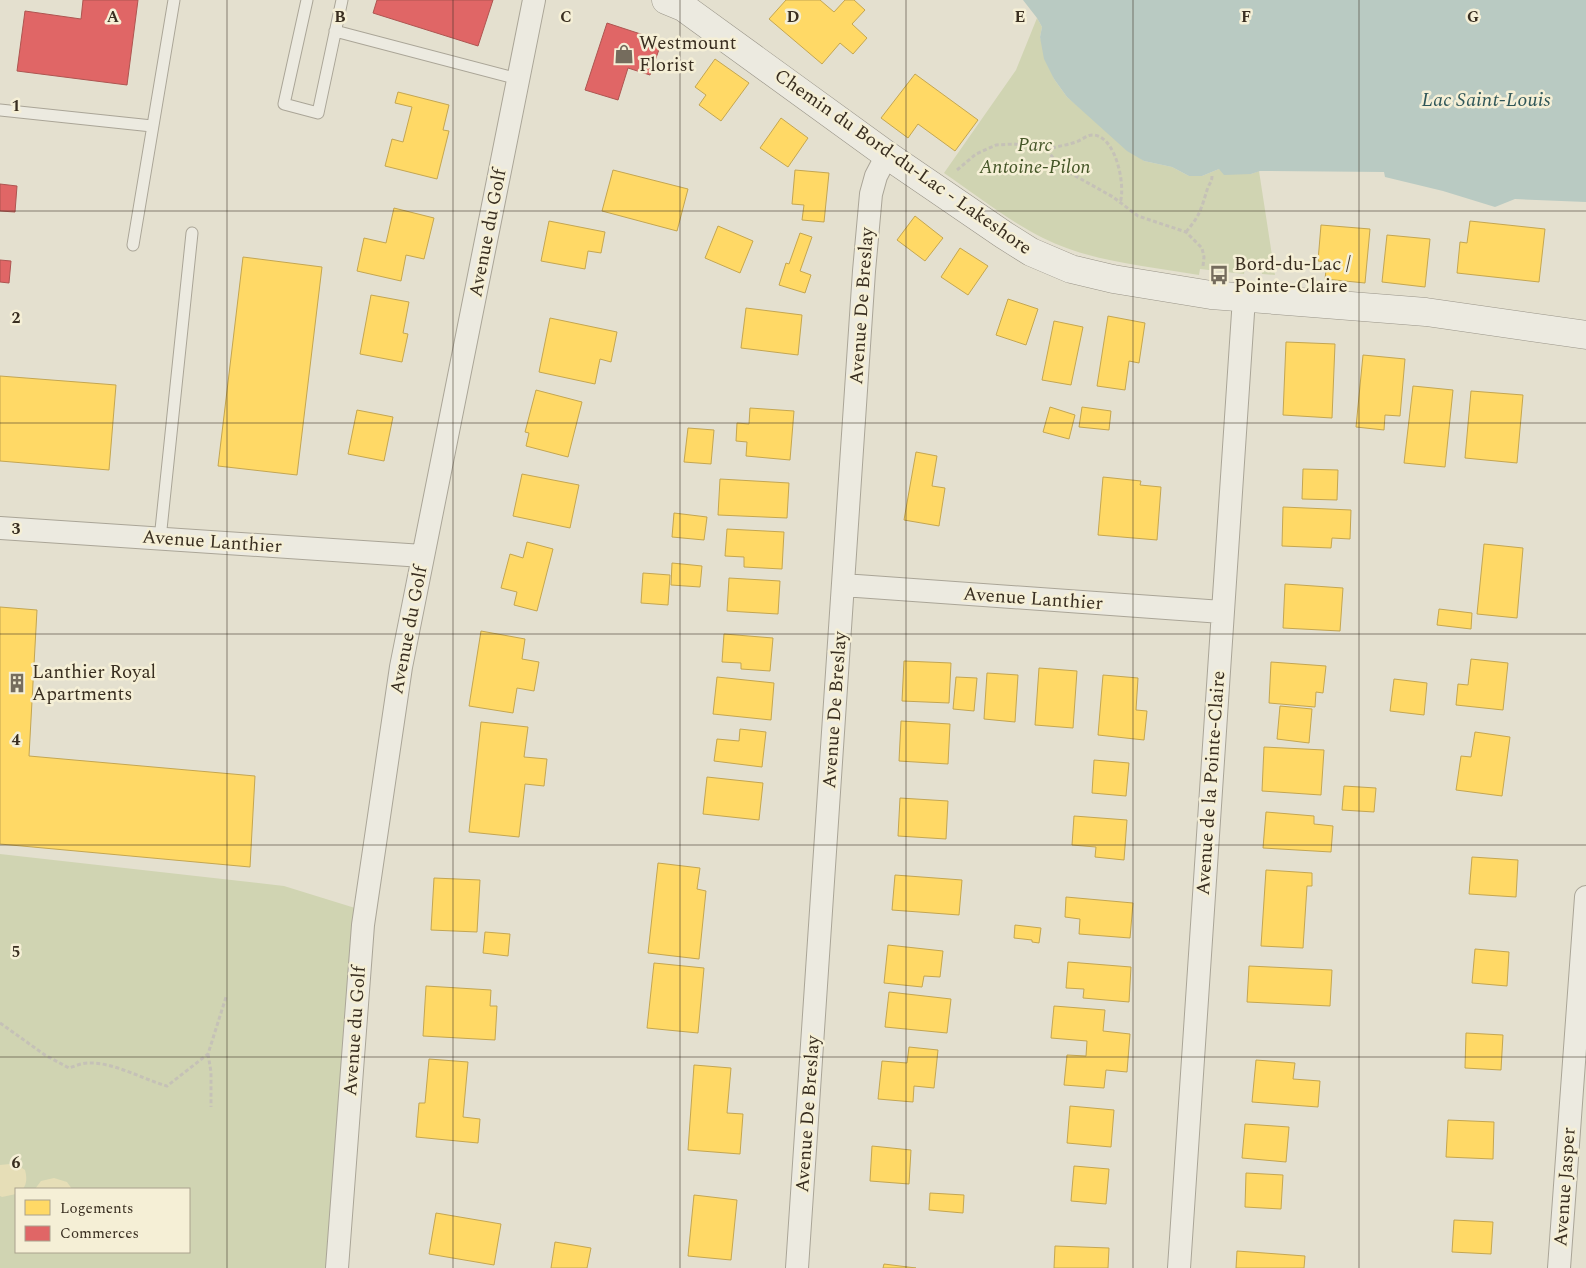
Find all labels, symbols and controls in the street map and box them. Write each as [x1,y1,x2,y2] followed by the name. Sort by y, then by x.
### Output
[107,5,120,29] text: A
[334,5,346,29] text: B
[560,5,572,29] text: C
[787,5,800,29] text: D
[1015,5,1025,29] text: E
[1241,5,1251,29] text: F
[1467,5,1479,29] text: G
[639,29,737,80] place label: Westmount Florist
[613,43,635,65] shop icon: Westmount Florist
[768,62,1038,262] street label: Chemin du Bord-du-Lac - Lakeshore
[1422,85,1550,115] water label: Lac Saint-Louis
[12,94,20,118] text: 1
[978,131,1091,182] park label: Parc Antoine-Pilon
[461,165,515,300] street label: Avenue du Golf
[842,226,882,386] street label: Avenue De Breslay
[1234,250,1351,301] place label: Bord-du-Lac / Pointe-Claire
[1208,264,1230,286] bus stop icon: Bord-du-Lac / Pointe-Claire
[12,306,21,330] text: 2
[12,517,21,541] text: 3
[141,523,283,561] street label: Avenue Lanthier
[382,562,436,697] street label: Avenue du Golf
[962,580,1104,618] street label: Avenue Lanthier
[815,630,855,790] street label: Avenue De Breslay
[32,658,156,709] place label: Lanthier Royal Apartments
[1189,670,1233,896] street label: Avenue de la Pointe-Claire
[6,672,28,694] building icon: Lanthier Royal Apartments
[12,728,21,752] text: 4
[12,940,20,964] text: 5
[336,963,374,1097] street label: Avenue du Golf
[788,1034,828,1194] street label: Avenue De Breslay
[1546,1126,1584,1248] street label: Avenue Jasper
[12,1151,21,1175] text: 6
[15,1188,190,1253] legend
[60,1197,134,1220] text: Logements
[60,1222,139,1245] text: Commerces

